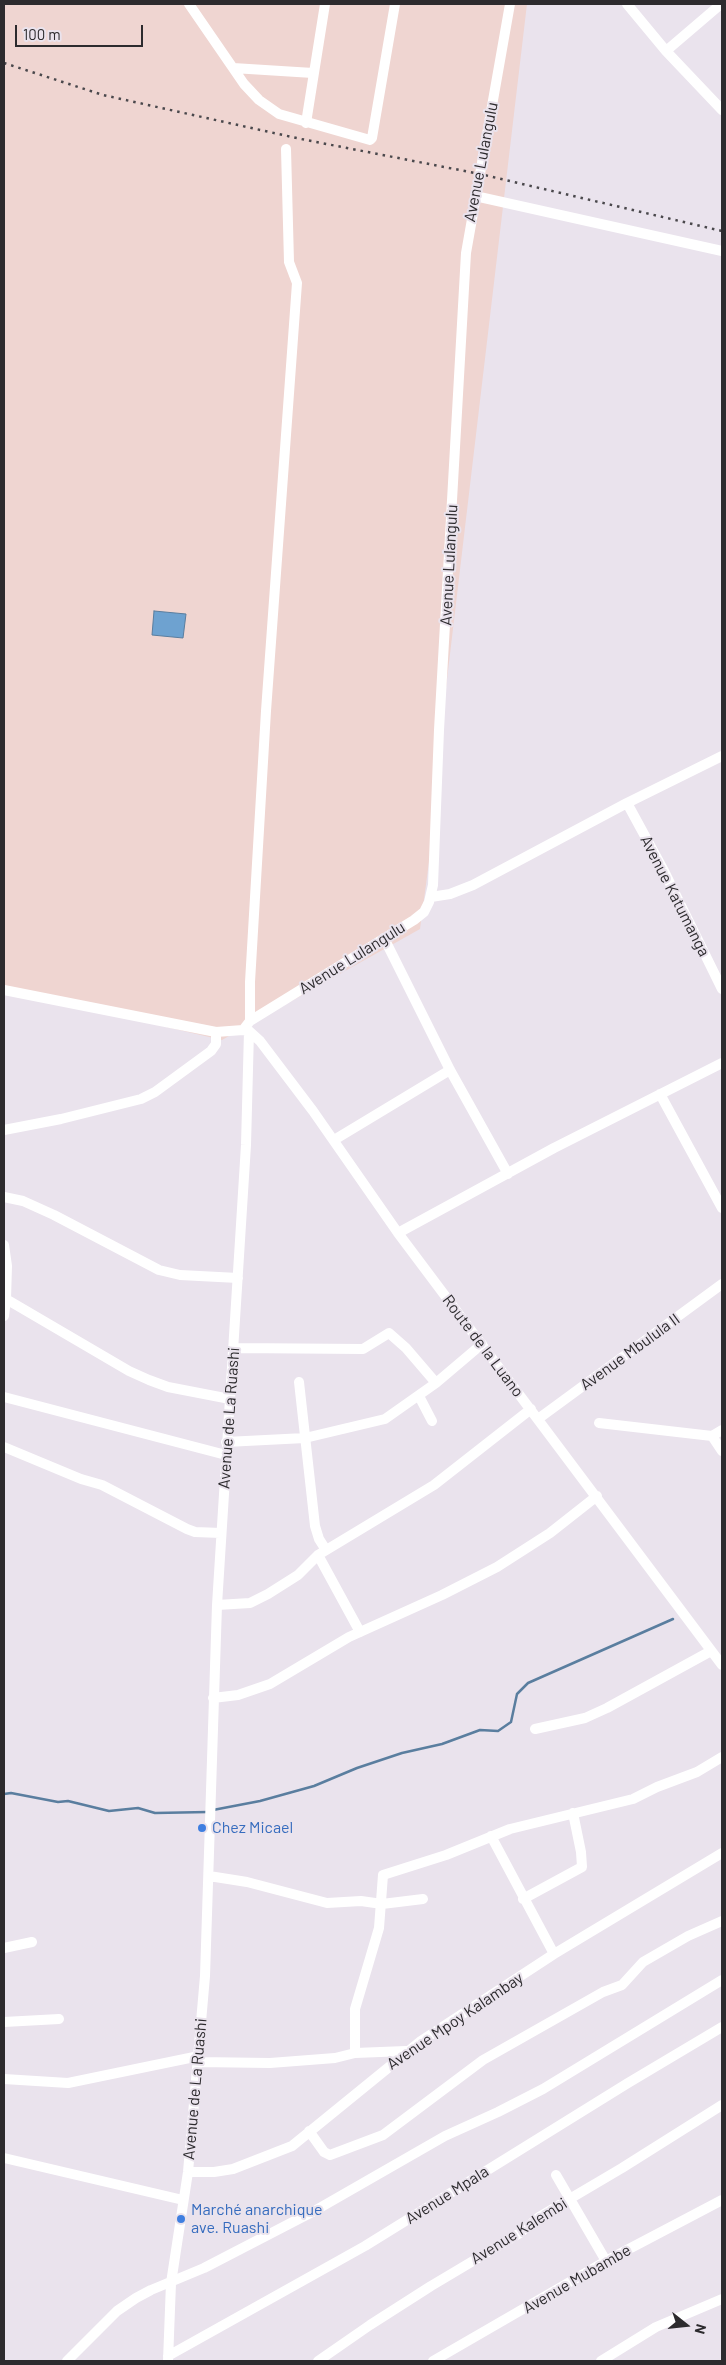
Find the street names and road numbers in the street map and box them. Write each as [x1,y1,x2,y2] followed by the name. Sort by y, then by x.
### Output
[460,100,502,224] street label: Avenue Lulangulu
[436,504,462,626] street label: Avenue Lulangulu
[636,832,714,960] street label: Avenue Katumanga
[295,918,409,998] street label: Avenue Lulangulu
[438,1291,528,1401] street label: Route de la Luano
[576,1309,684,1395] street label: Avenue Mbulula II
[214,1347,244,1489] street label: Avenue de La Ruashi
[383,1968,527,2074] street label: Avenue Mpoy Kalambay
[179,2017,211,2161] street label: Avenue de La Ruashi
[402,2162,492,2228] street label: Avenue Mpala
[467,2194,571,2268] street label: Avenue Kalembi
[520,2240,634,2318] street label: Avenue Mubambe

